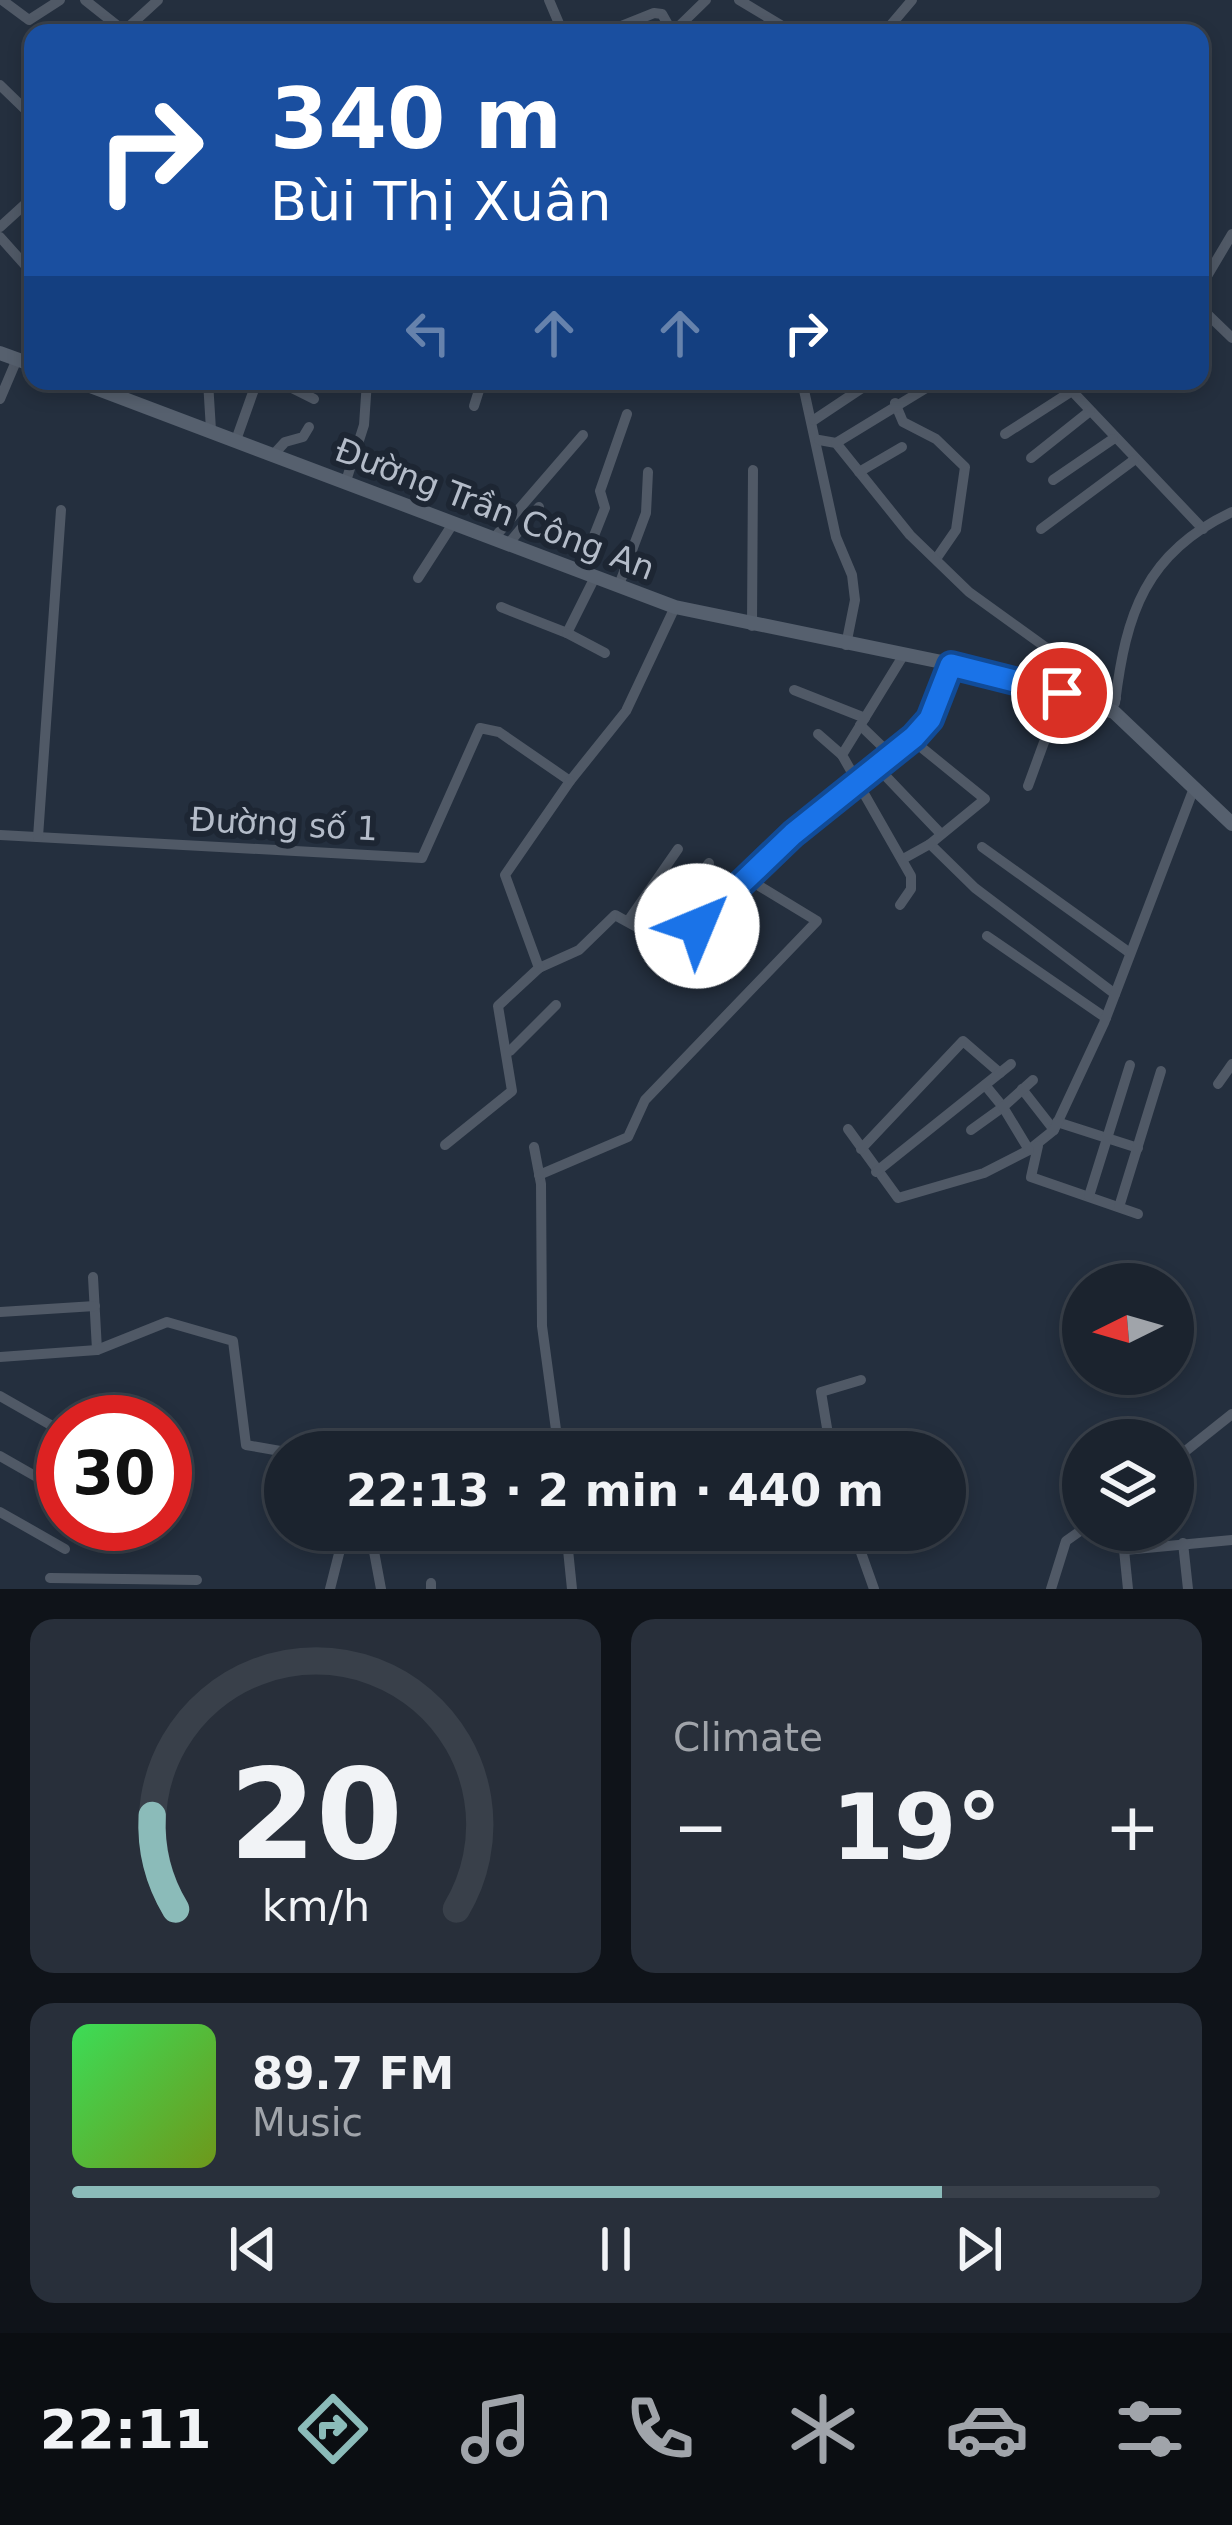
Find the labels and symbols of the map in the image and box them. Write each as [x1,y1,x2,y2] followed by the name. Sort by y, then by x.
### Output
[330,430,660,588] street label: Đường Trần Công An
[1011,642,1113,744] pin
[189,800,379,848] street label: Đường số 1
[634,863,760,989] position arrow
[1062,1263,1194,1395] north arrow
[36,1395,192,1551] speed limit sign: 30

